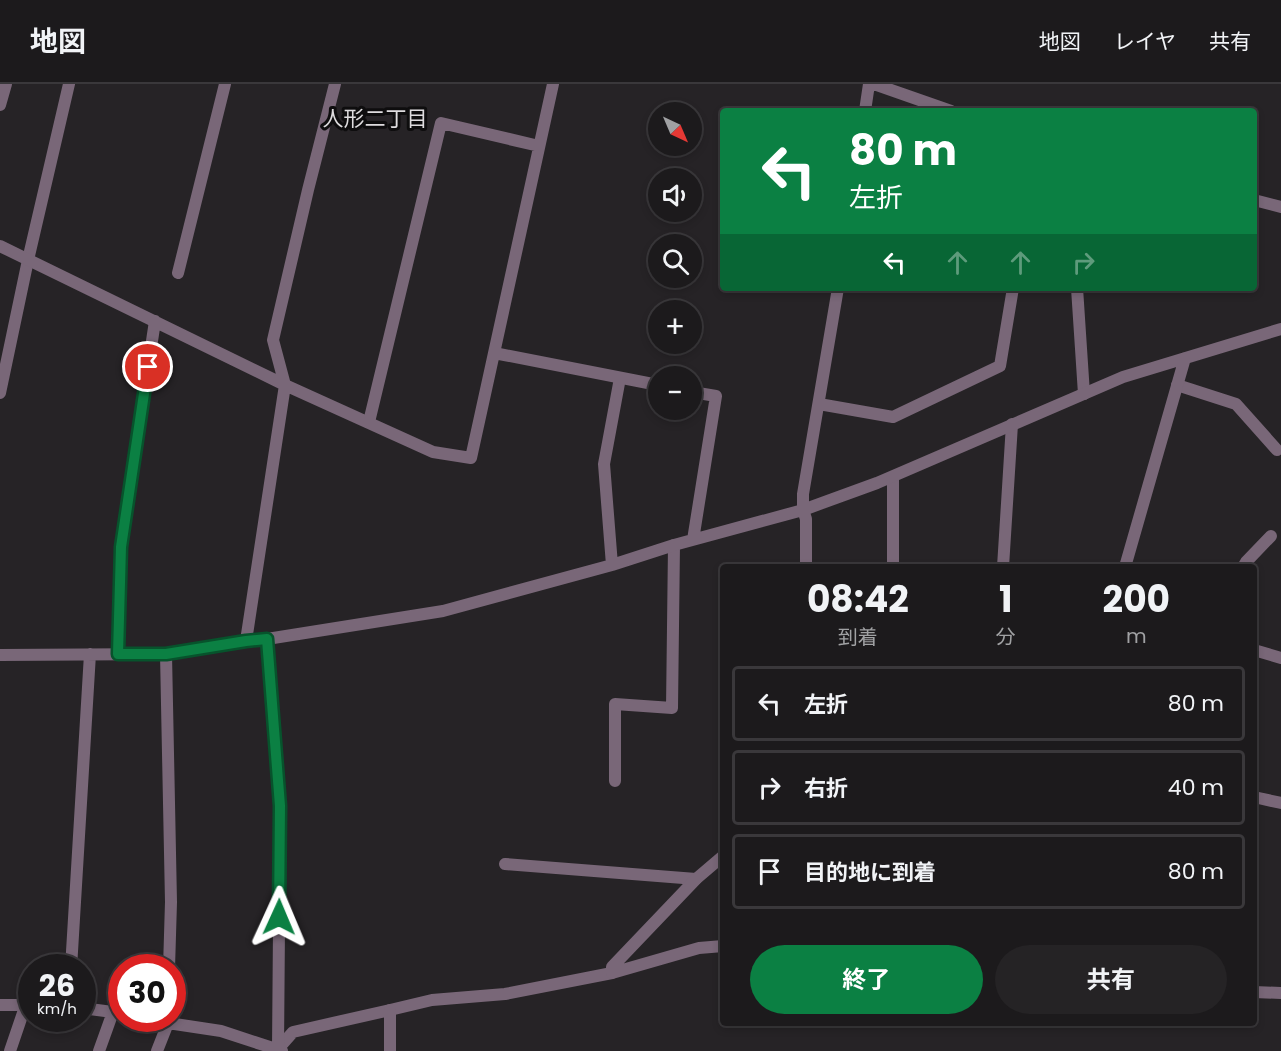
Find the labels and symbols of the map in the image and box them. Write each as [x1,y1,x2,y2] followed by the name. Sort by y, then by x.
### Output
[648,102,702,156] north arrow
[323,104,428,133] district label: 人形二丁目
[122,341,173,392] pin
[247,885,311,949] position arrow
[108,954,186,1032] speed limit sign: 30

